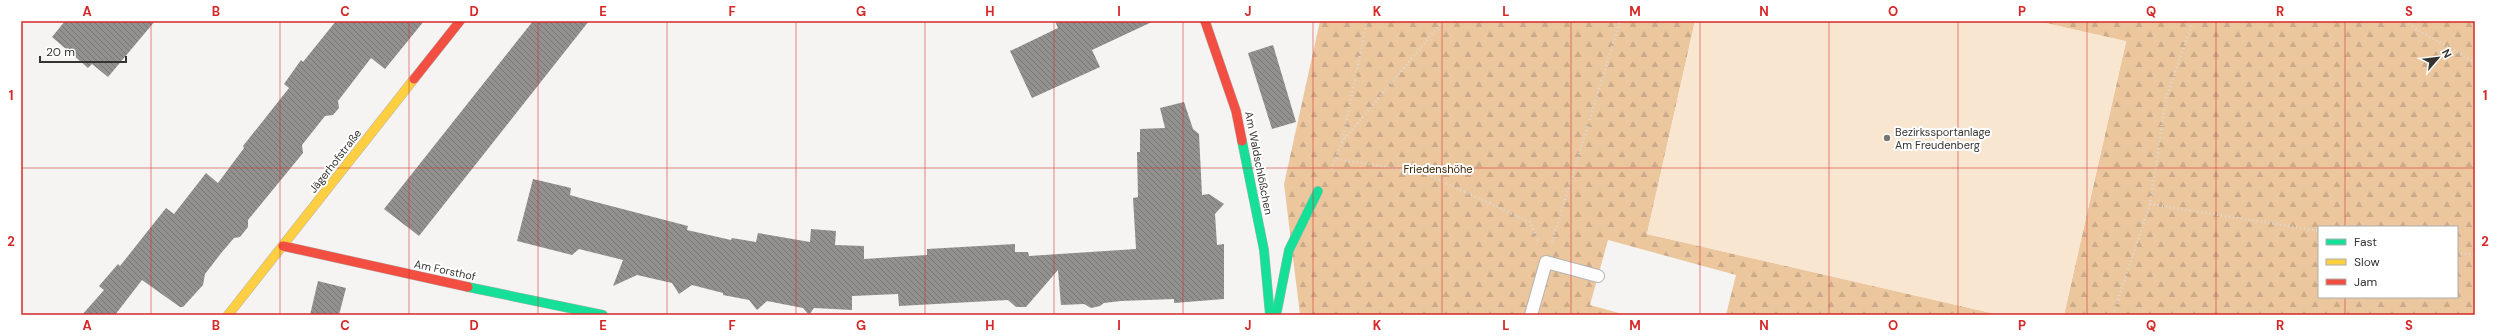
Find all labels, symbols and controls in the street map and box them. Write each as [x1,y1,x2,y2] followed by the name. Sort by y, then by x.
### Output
[82,3,92,20] text: A
[212,3,220,20] text: B
[340,3,350,20] text: C
[469,3,479,20] text: D
[599,3,607,20] text: E
[728,3,736,20] text: F
[856,3,866,20] text: G
[985,3,995,20] text: H
[1117,3,1121,20] text: I
[1244,3,1252,20] text: J
[1373,3,1382,20] text: K
[1502,3,1510,20] text: L
[1629,3,1641,20] text: M
[1759,3,1769,20] text: N
[1888,3,1898,20] text: O
[2018,3,2026,20] text: P
[2146,3,2156,20] text: Q
[2276,3,2284,20] text: R
[2405,3,2413,20] text: S
[40,38,126,64] scale bar
[2418,38,2458,78] north arrow
[46,44,75,60] text: 20 m
[2439,46,2455,60] text: N
[9,87,13,104] text: 1
[2483,87,2487,104] text: 1
[1242,110,1276,216] street label: Am Waldschlößchen
[1895,125,1991,152] place label: Bezirkssportanlage Am Freudenberg
[306,126,364,196] street label: Jägerhofstraße
[1882,133,1892,143] marker: Bezirkssportanlage Am Freudenberg
[1403,162,1473,176] park label: Friedenshöhe
[2318,226,2458,298] legend
[7,233,15,250] text: 2
[2481,233,2489,250] text: 2
[2354,234,2377,250] text: Fast
[2354,254,2380,270] text: Slow
[413,257,477,283] street label: Am Forsthof
[2354,274,2377,290] text: Jam
[82,317,92,334] text: A
[212,317,220,334] text: B
[340,317,350,334] text: C
[469,317,479,334] text: D
[599,317,607,334] text: E
[728,317,736,334] text: F
[856,317,866,334] text: G
[985,317,995,334] text: H
[1117,317,1121,334] text: I
[1244,317,1252,334] text: J
[1373,317,1382,334] text: K
[1502,317,1510,334] text: L
[1629,317,1641,334] text: M
[1759,317,1769,334] text: N
[1888,317,1898,334] text: O
[2018,317,2026,334] text: P
[2146,317,2156,334] text: Q
[2276,317,2284,334] text: R
[2405,317,2413,334] text: S

